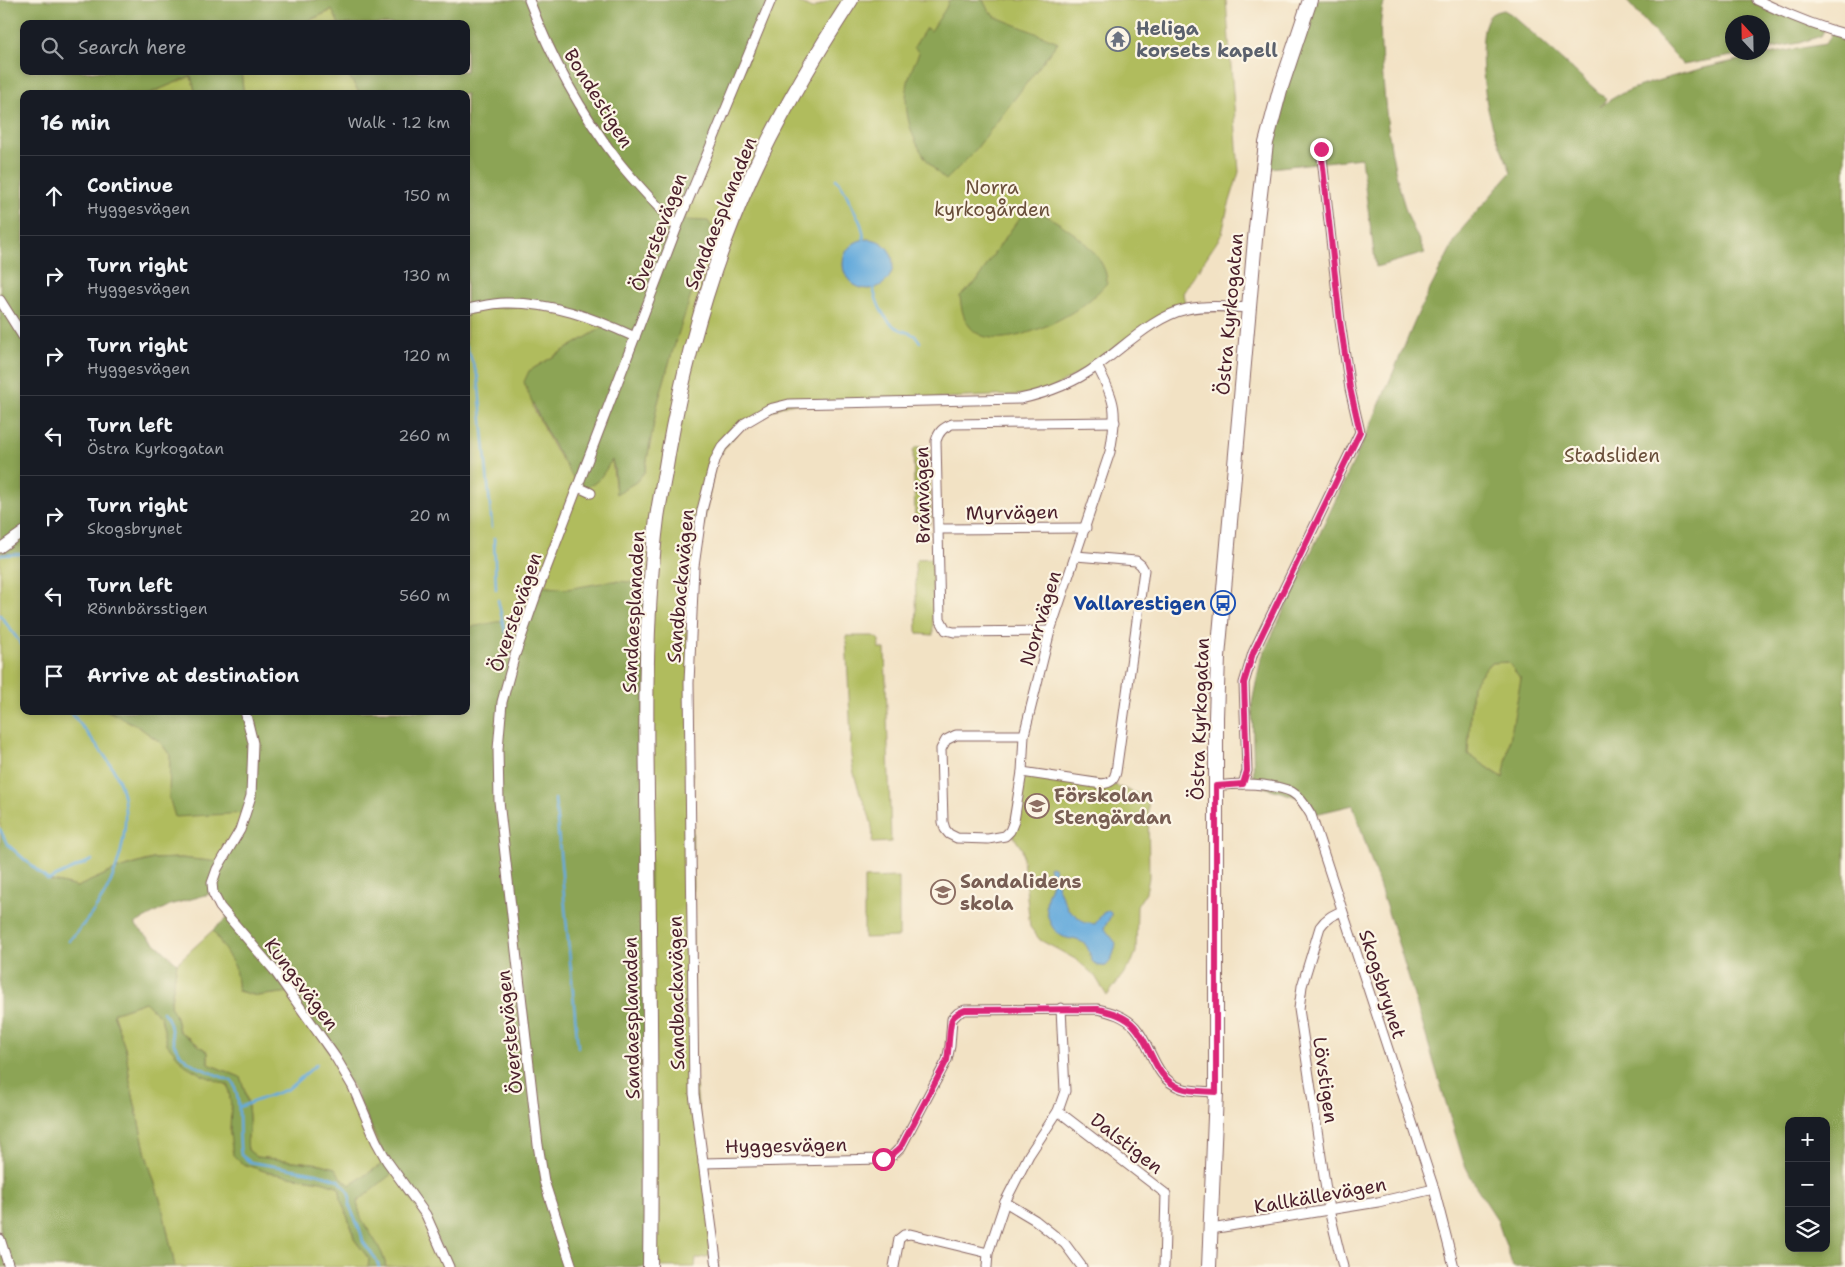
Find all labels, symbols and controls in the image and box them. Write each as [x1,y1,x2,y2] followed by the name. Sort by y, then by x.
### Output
[1725,15,1770,60] north arrow
[1136,16,1278,63] place label: Heliga korsets kapell
[20,20,470,75] search box
[1105,26,1131,52] temple icon: Heliga korsets kapell
[38,34,66,62] icon: search
[78,35,187,60] text: Search here
[558,44,639,153] street label: Bondestigen
[40,109,110,137] text: 16 min
[348,112,450,133] text: Walk · 1.2 km
[678,133,762,293] street label: Sandaesplanaden
[1310,138,1333,161] route end
[624,170,692,295] street label: Överstevägen
[87,173,173,198] text: Continue
[934,175,1050,222] park label: Norra kyrkogården
[40,182,68,210] icon: ahead
[403,185,450,206] text: 150 m
[87,198,190,219] text: Hyggesvägen
[1210,232,1249,396] street label: Östra Kyrkogatan
[87,253,188,278] text: Turn right
[40,262,68,290] icon: right
[403,265,450,286] text: 130 m
[87,278,190,299] text: Hyggesvägen
[87,333,188,358] text: Turn right
[40,342,68,370] icon: right
[403,345,450,366] text: 120 m
[87,358,190,379] text: Hyggesvägen
[87,413,173,438] text: Turn left
[40,422,68,450] icon: left
[398,425,450,446] text: 260 m
[87,438,224,459] text: Östra Kyrkogatan
[1564,443,1660,468] park label: Stadsliden
[909,446,936,544] street label: Brånvägen
[87,493,188,518] text: Turn right
[965,499,1059,526] street label: Myrvägen
[40,502,68,530] icon: right
[409,505,450,526] text: 20 m
[661,508,700,664] street label: Sandbackavägen
[87,518,182,539] text: Skogsbrynet
[617,530,650,694] street label: Sandaesplanaden
[483,549,548,675] street label: Överstevägen
[1014,568,1067,669] street label: Norrvägen
[87,573,173,598] text: Turn left
[40,582,68,610] icon: left
[399,585,450,606] text: 560 m
[1210,590,1236,616] bus stop icon: Vallarestigen
[1073,591,1206,616] place label: Vallarestigen
[87,598,207,619] text: Rönnbärsstigen
[1184,637,1215,801] street label: Östra Kyrkogatan
[40,662,68,690] icon: arrive
[87,663,299,688] text: Arrive at destination
[1054,783,1172,830] place label: Förskolan Stengärdan
[1024,793,1050,819] school or university icon: Förskolan Stengärdan
[960,869,1082,916] place label: Sandalidens skola
[930,879,956,905] school or university icon: Sandalidens skola
[663,916,690,1070] street label: Sandbackavägen
[1353,926,1412,1042] street label: Skogsbrynet
[259,933,344,1035] street label: Kungsvägen
[618,937,645,1099] street label: Sandaesplanaden
[491,969,528,1095] street label: Överstevägen
[1307,1035,1344,1125] street label: Lövstigen
[1085,1107,1168,1180] street label: Dalstigen
[1785,1117,1830,1252] map controls
[1785,1117,1830,1162] button: +
[725,1132,847,1159] street label: Hyggesvägen
[872,1148,895,1171] route start
[1785,1162,1830,1207] button: −
[1252,1172,1388,1219] street label: Kallkällevägen
[1785,1207,1830,1252] button: layers

